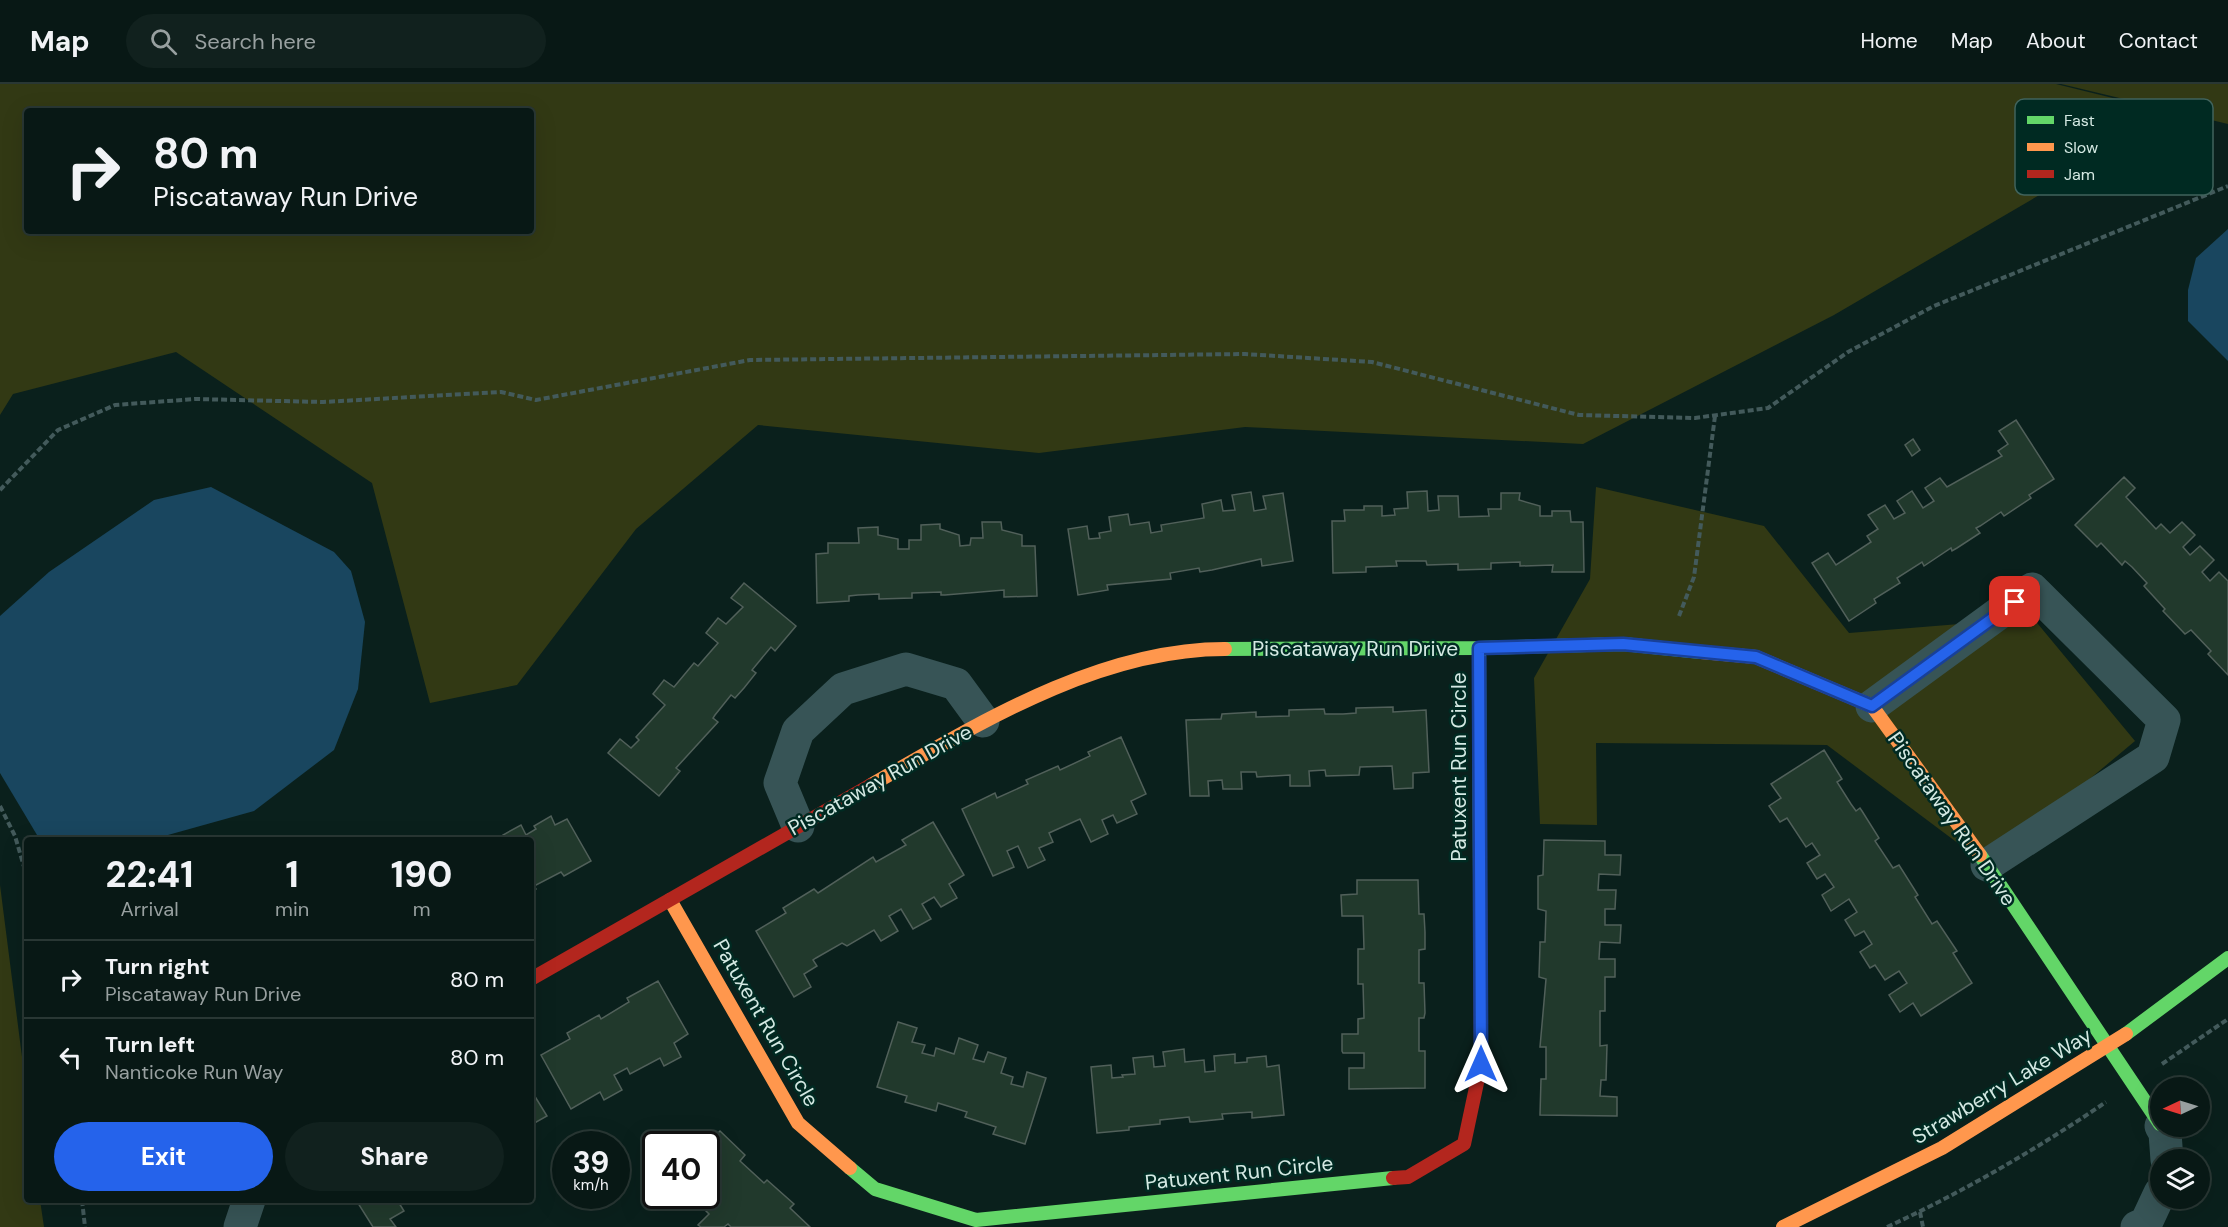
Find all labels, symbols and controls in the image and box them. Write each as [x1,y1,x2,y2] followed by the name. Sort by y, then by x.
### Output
[126,14,546,68] search box
[30,23,90,60] text: Map
[147,25,180,58] icon: search
[195,27,316,56] text: Search here
[1860,27,1918,55] text: Home
[1951,27,1993,55] text: Map
[2026,27,2086,55] text: About
[2119,27,2198,55] text: Contact
[2015,99,2213,195] legend
[2064,110,2095,131] text: Fast
[153,126,259,181] text: 80 m
[54,132,132,210] icon: right
[2064,137,2098,158] text: Slow
[2064,164,2095,185] text: Jam
[153,179,418,214] text: Piscataway Run Drive
[1989,576,2040,627] pin
[1998,585,2031,618] icon: arrive
[1252,635,1458,663] street label: Piscataway Run Drive
[1445,672,1473,862] street label: Patuxent Run Circle
[783,718,977,842] street label: Piscataway Run Drive
[1881,726,2023,912] street label: Piscataway Run Drive
[106,851,193,898] text: 22:41
[285,851,299,898] text: 1
[391,851,452,898] text: 190
[120,896,179,922] text: Arrival
[275,896,309,922] text: min
[413,896,430,922] text: m
[707,934,825,1112] street label: Patuxent Run Circle
[105,952,210,981] text: Turn right
[54,963,87,996] icon: right
[450,965,504,994] text: 80 m
[105,981,301,1007] text: Piscataway Run Drive
[1907,1021,2097,1151] street label: Strawberry Lake Way
[105,1030,195,1059] text: Turn left
[1449,1032,1513,1096] position arrow
[54,1041,87,1074] icon: left
[450,1043,504,1072] text: 80 m
[105,1059,283,1085] text: Nanticoke Run Way
[2150,1077,2210,1137] north arrow
[2150,1077,2210,1209] map controls
[54,1122,273,1191] button: Exit
[285,1122,504,1191] button: Share
[642,1131,720,1209] speed limit sign: 40
[573,1143,609,1182] text: 39
[1143,1149,1335,1197] street label: Patuxent Run Circle
[2150,1149,2210,1209] button: layers
[573,1175,609,1195] text: km/h

